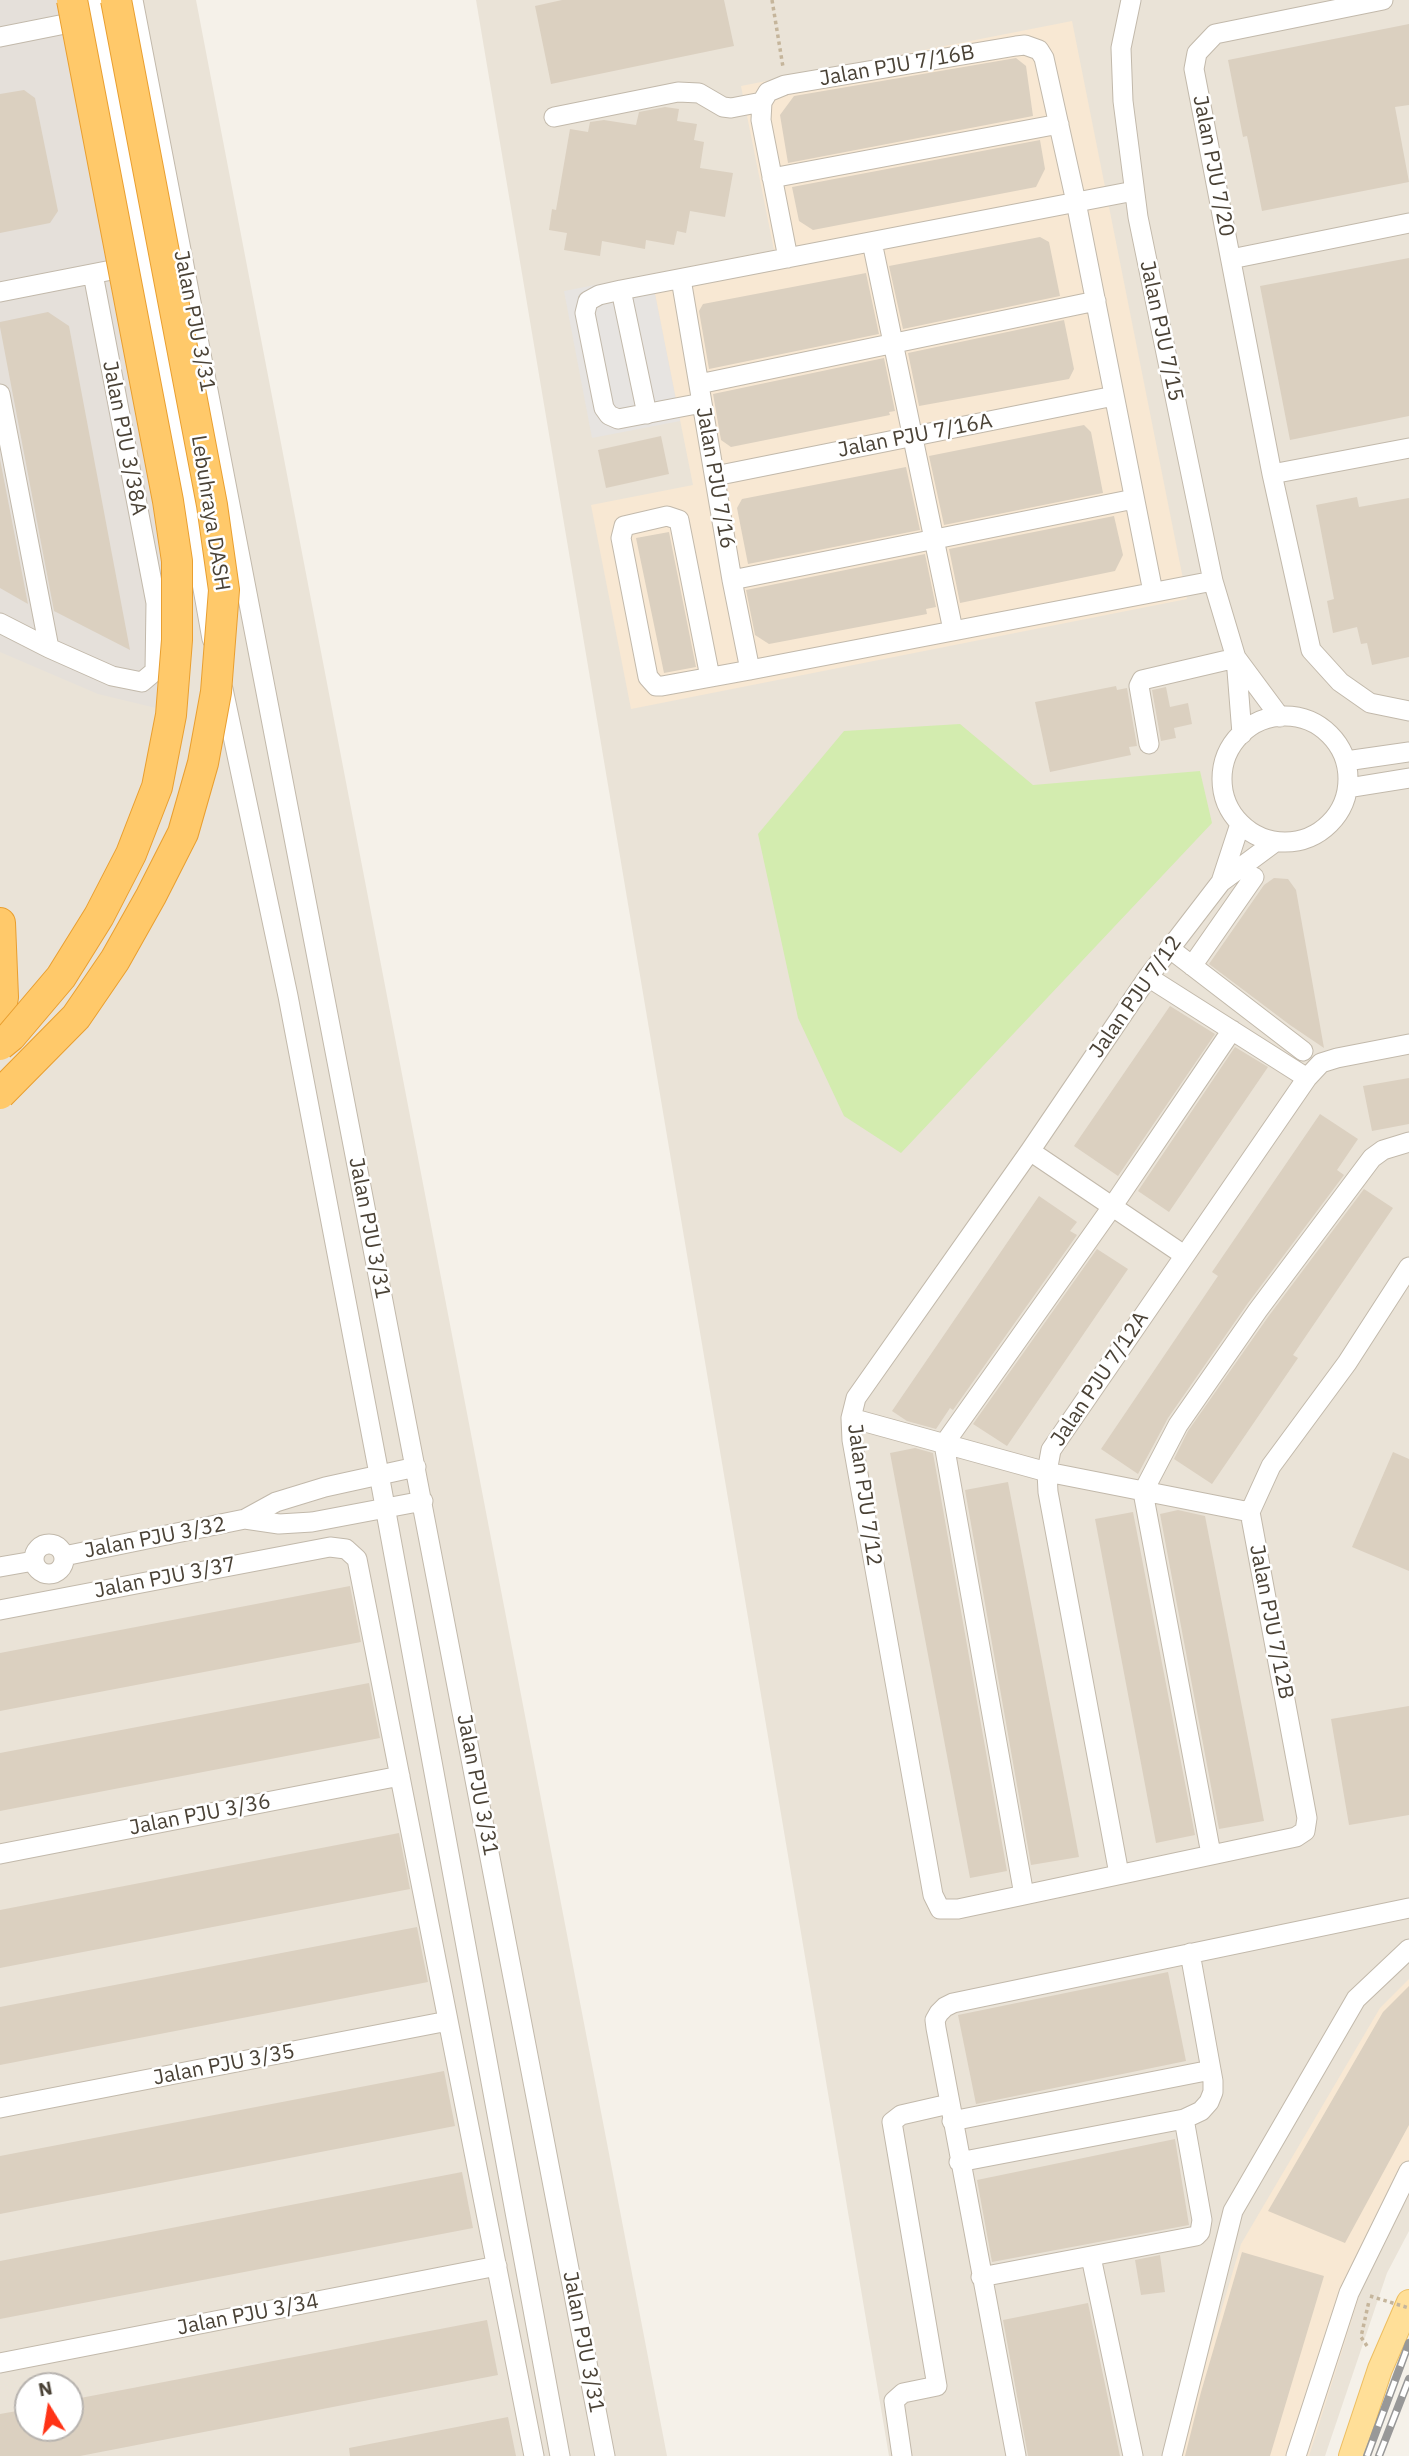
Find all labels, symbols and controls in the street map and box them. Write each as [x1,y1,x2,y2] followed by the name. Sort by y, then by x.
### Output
[817,40,977,92] street label: Jalan PJU 7/16B
[1187,93,1239,239] street label: Jalan PJU 7/20
[168,248,220,394] street label: Jalan PJU 3/31
[1134,258,1188,404] street label: Jalan PJU 7/15
[97,359,151,517] street label: Jalan PJU 3/38A
[690,405,740,551] street label: Jalan PJU 7/16
[836,409,994,463] street label: Jalan PJU 7/16A
[185,433,235,593] street label: Lebuhraya DASH
[1085,931,1187,1063] street label: Jalan PJU 7/12
[343,1155,395,1301] street label: Jalan PJU 3/31
[1046,1307,1154,1451] street label: Jalan PJU 7/12A
[842,1422,886,1568] street label: Jalan PJU 7/12
[82,1512,228,1564] street label: Jalan PJU 3/32
[1244,1542,1298,1702] street label: Jalan PJU 7/12B
[92,1552,238,1604] street label: Jalan PJU 3/37
[451,1712,503,1858] street label: Jalan PJU 3/31
[127,1789,273,1841] street label: Jalan PJU 3/36
[151,2039,297,2091] street label: Jalan PJU 3/35
[557,2269,609,2415] street label: Jalan PJU 3/31
[175,2289,321,2341] street label: Jalan PJU 3/34
[14,2372,84,2442] north arrow
[36,2375,54,2401] text: N

